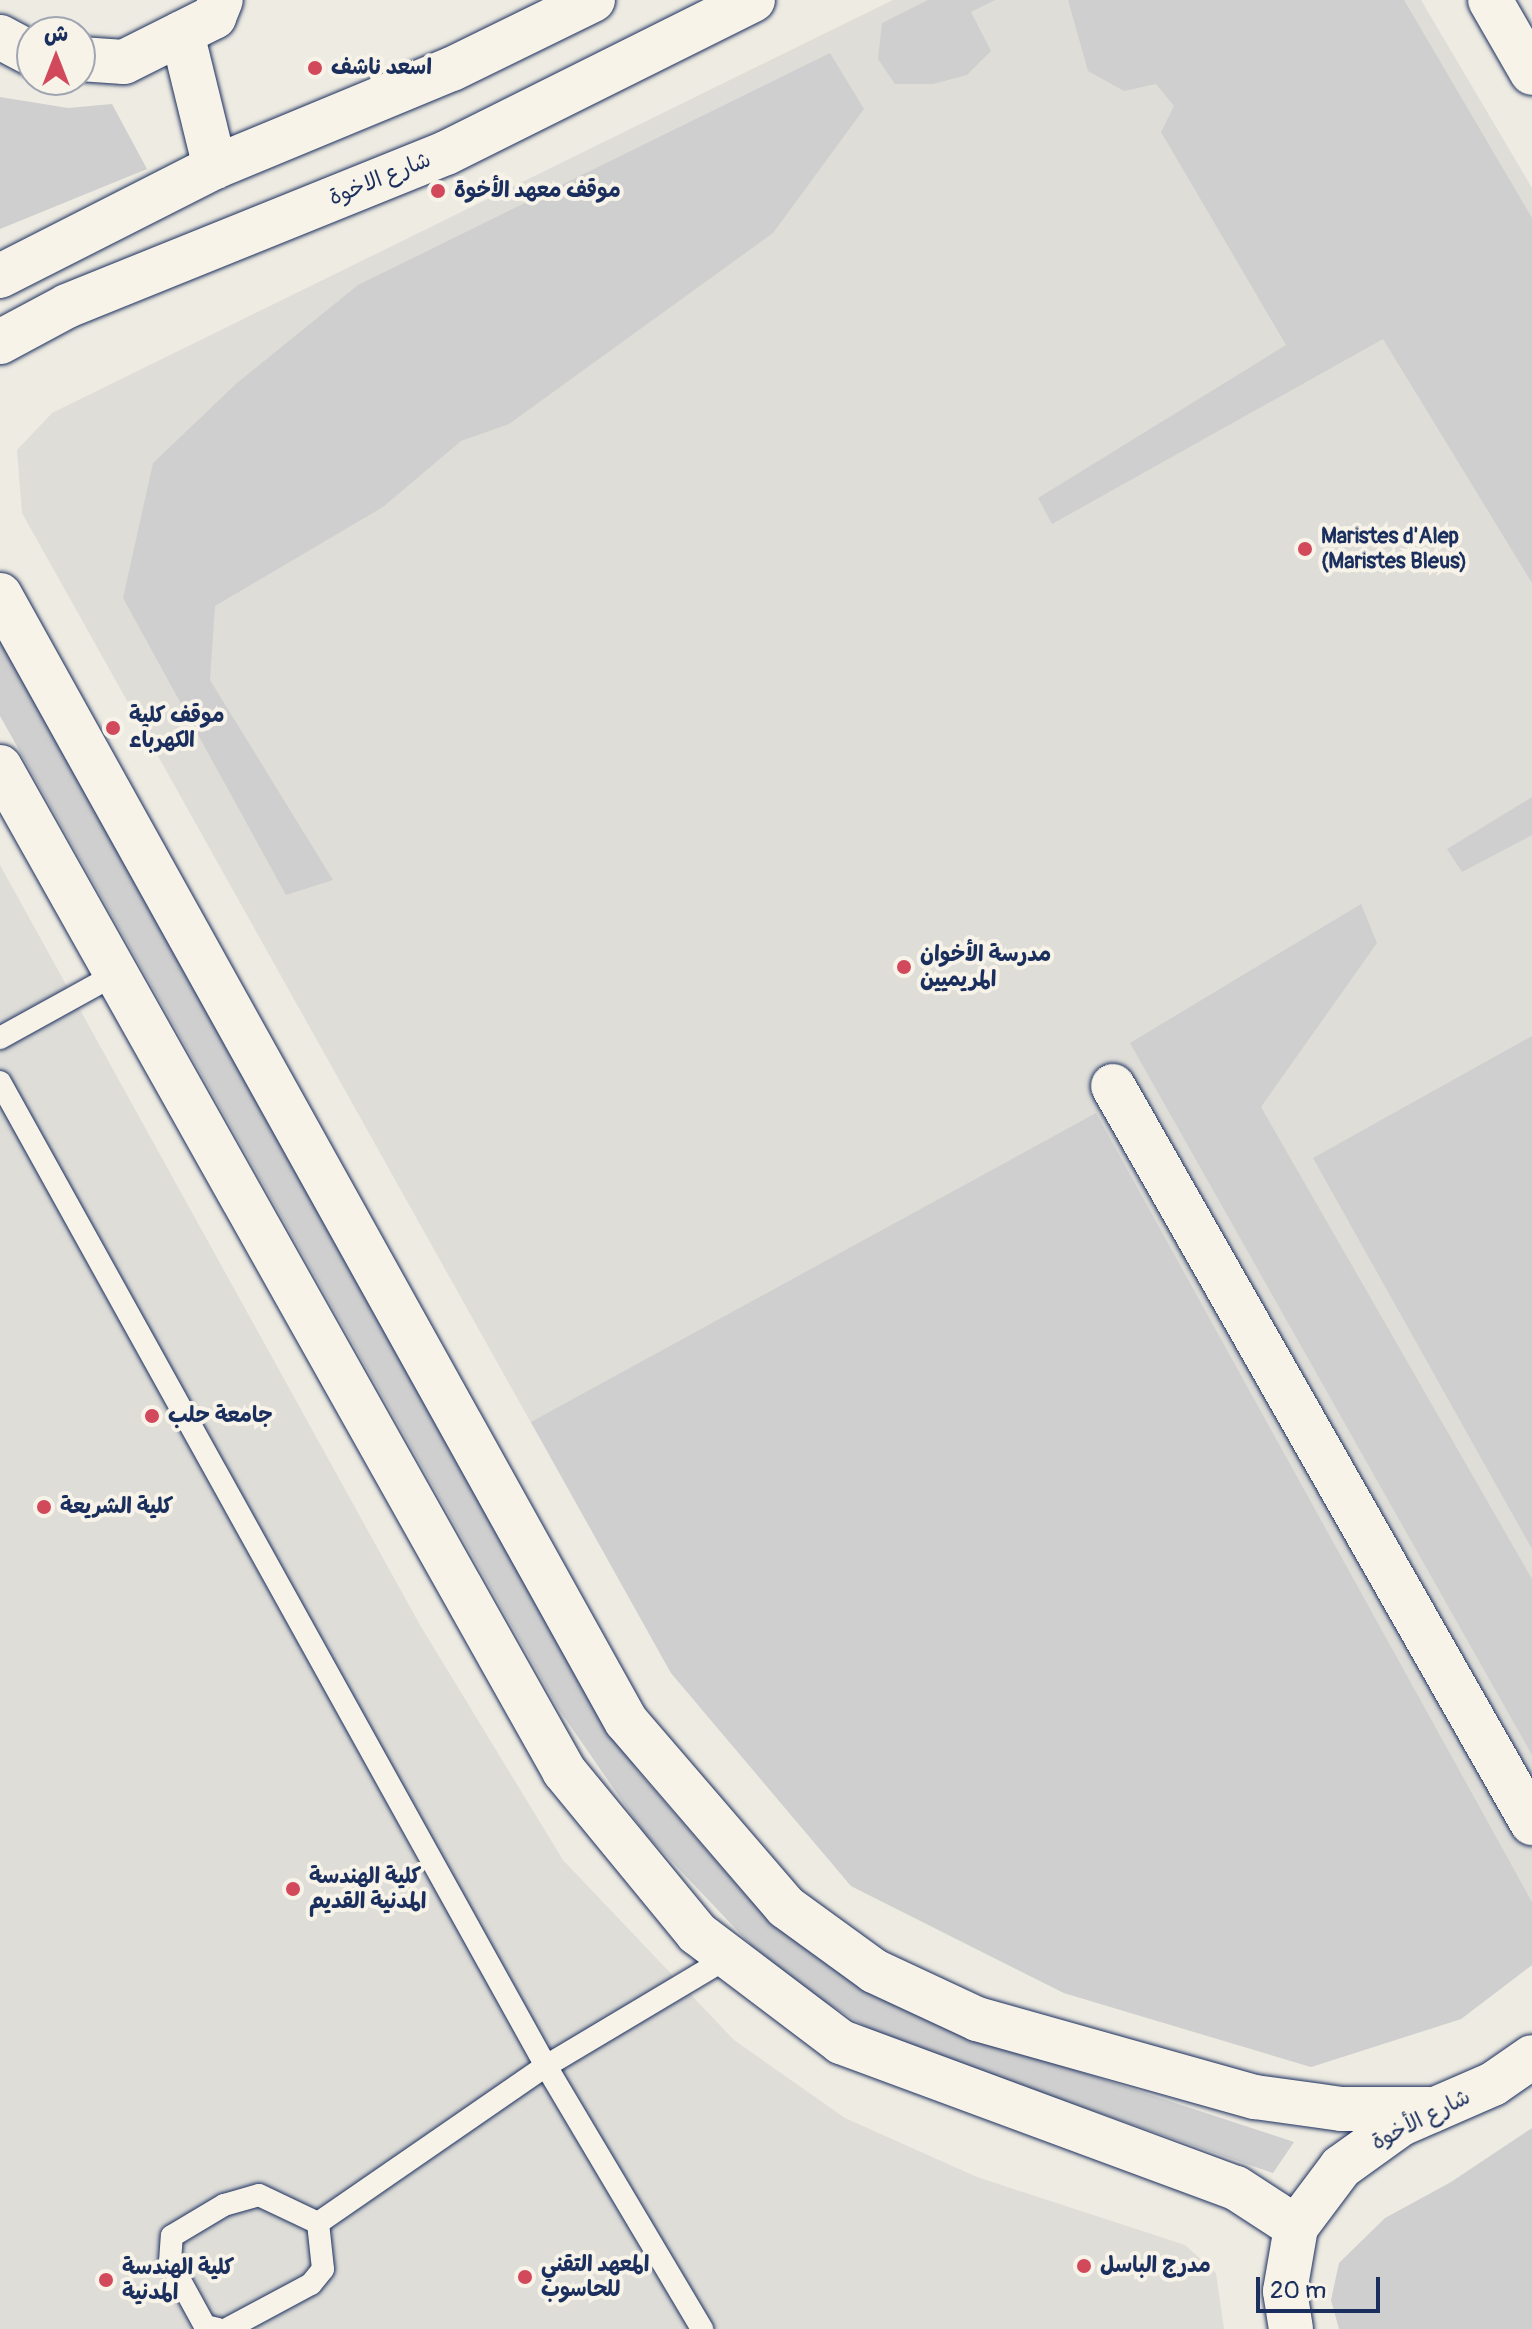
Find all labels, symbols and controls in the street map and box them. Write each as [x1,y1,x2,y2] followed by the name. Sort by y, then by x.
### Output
[16,16,96,96] north arrow
[44,20,68,48] text: ش
[331,55,432,81] place label: اسعد ناشف
[306,59,324,77] marker: اسعد ناشف
[325,147,435,211] street label: شارع الاخوة
[454,178,621,204] place label: موقف معهد الأخوة
[429,182,447,200] marker: موقف معهد الأخوة
[1321,523,1467,574] place label: Maristes d'Alep (Maristes Bleus)
[1296,540,1314,558] marker: Maristes d'Alep (Maristes Bleus)
[129,702,225,754] place label: موقف كلية الكهرباء
[104,719,122,737] marker: موقف كلية الكهرباء
[920,941,1051,992] place label: مدرسة الأخوان المريميين
[895,958,913,976] marker: مدرسة الأخوان المريميين
[168,1403,273,1429] place label: جامعة حلب
[143,1407,161,1425] marker: جامعة حلب
[60,1494,173,1520] place label: كلية الشريعة
[35,1498,53,1516] marker: كلية الشريعة
[309,1863,426,1914] place label: كلية الهندسة المدنية القديم
[284,1880,302,1898] marker: كلية الهندسة المدنية القديم
[1367,2084,1475,2156] street label: شارع الأخوة
[541,2251,649,2302] place label: المعهد التقني للحاسوب
[1100,2253,1211,2279] place label: مدرج الباسل
[122,2254,234,2306] place label: كلية الهندسة المدنية
[1075,2257,1093,2275] marker: مدرج الباسل
[1260,2261,1384,2311] scale bar
[516,2268,534,2286] marker: المعهد التقني للحاسوب
[97,2271,115,2289] marker: كلية الهندسة المدنية
[1270,2276,1326,2305] text: 20 m

